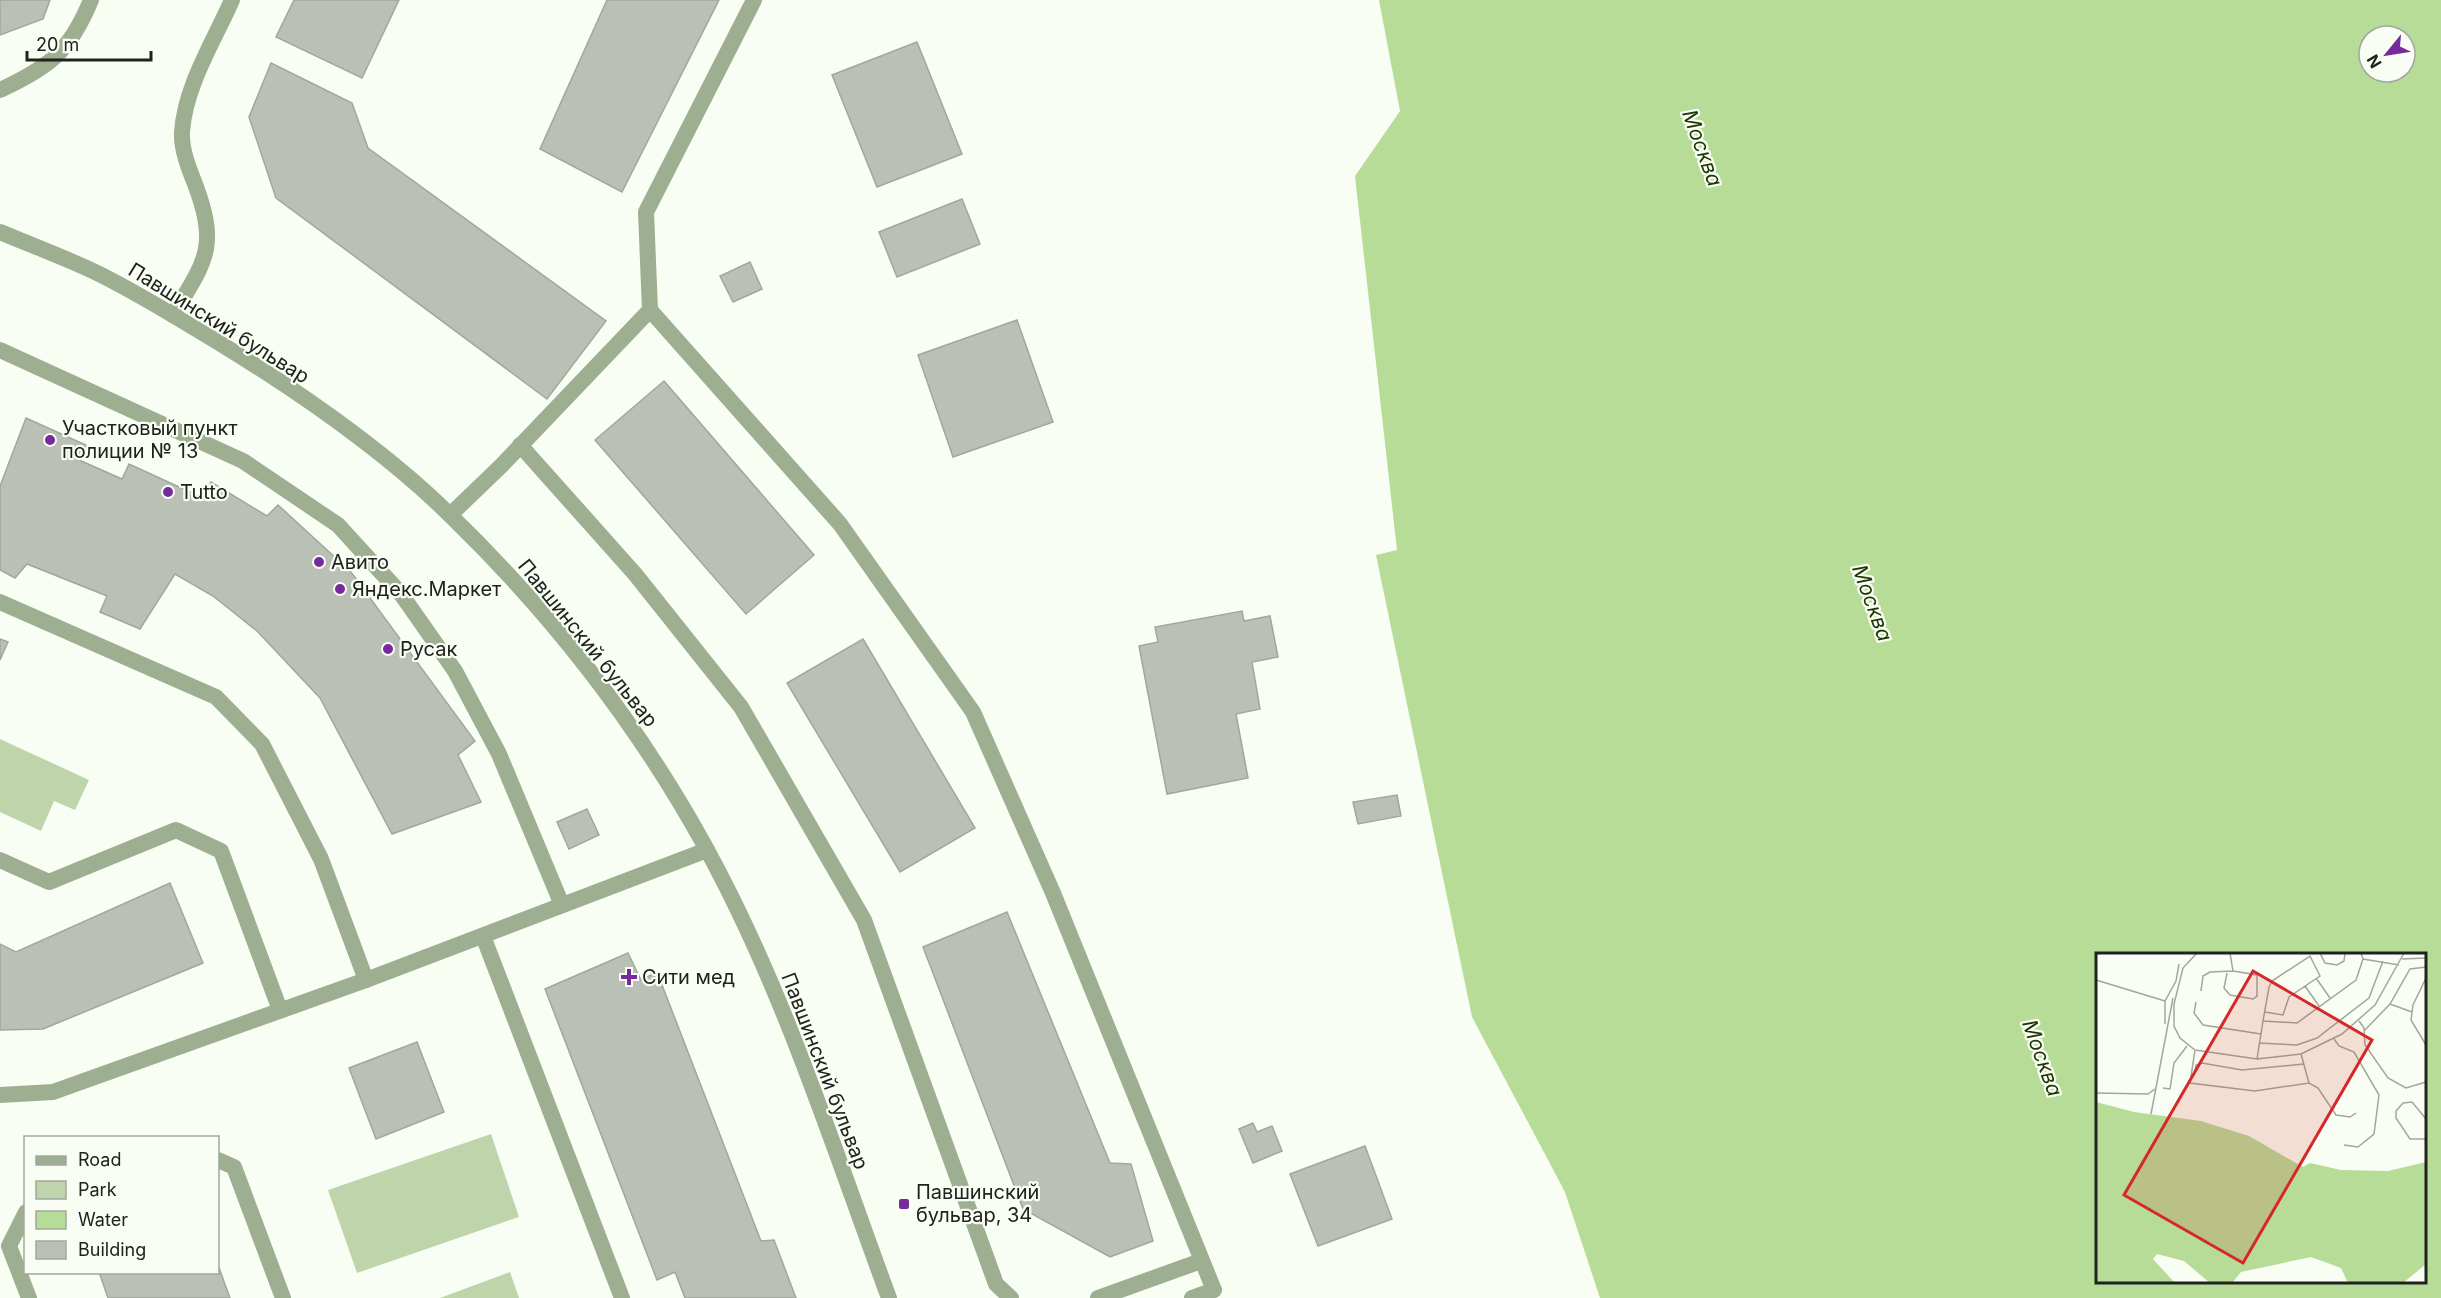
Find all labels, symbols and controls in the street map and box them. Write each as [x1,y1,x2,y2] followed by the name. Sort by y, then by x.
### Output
[27,24,152,62] scale bar
[2357,24,2417,84] north arrow
[36,34,79,55] text: 20 m
[2362,51,2386,72] text: N
[1677,106,1728,190] water label: Москва
[124,258,314,388] street label: Павшинский бульвар
[62,416,238,463] place label: Участковый пункт полиции № 13
[43,433,57,447] marker: Участковый пункт полиции № 13
[180,480,228,504] place label: Tutto
[161,485,175,499] marker: Tutto
[331,550,389,574] place label: Авито
[513,554,663,732] street label: Павшинский бульвар
[312,555,326,569] marker: Авито
[1847,561,1898,645] water label: Москва
[352,577,502,601] place label: Яндекс.Маркет
[333,582,347,596] marker: Яндекс.Маркет
[400,637,457,661] place label: Русак
[381,642,395,656] marker: Русак
[2096,953,2426,1283] inset map
[642,965,735,989] place label: Сити мед
[620,968,638,986] marker: Сити мед
[776,969,874,1173] street label: Павшинский бульвар
[2017,1016,2068,1100] water label: Москва
[24,1136,219,1274] legend
[78,1149,121,1170] text: Road
[78,1179,117,1200] text: Park
[916,1180,1039,1227] place label: Павшинский бульвар, 34
[897,1197,911,1211] marker: Павшинский бульвар, 34
[78,1209,128,1230] text: Water
[78,1239,146,1260] text: Building

